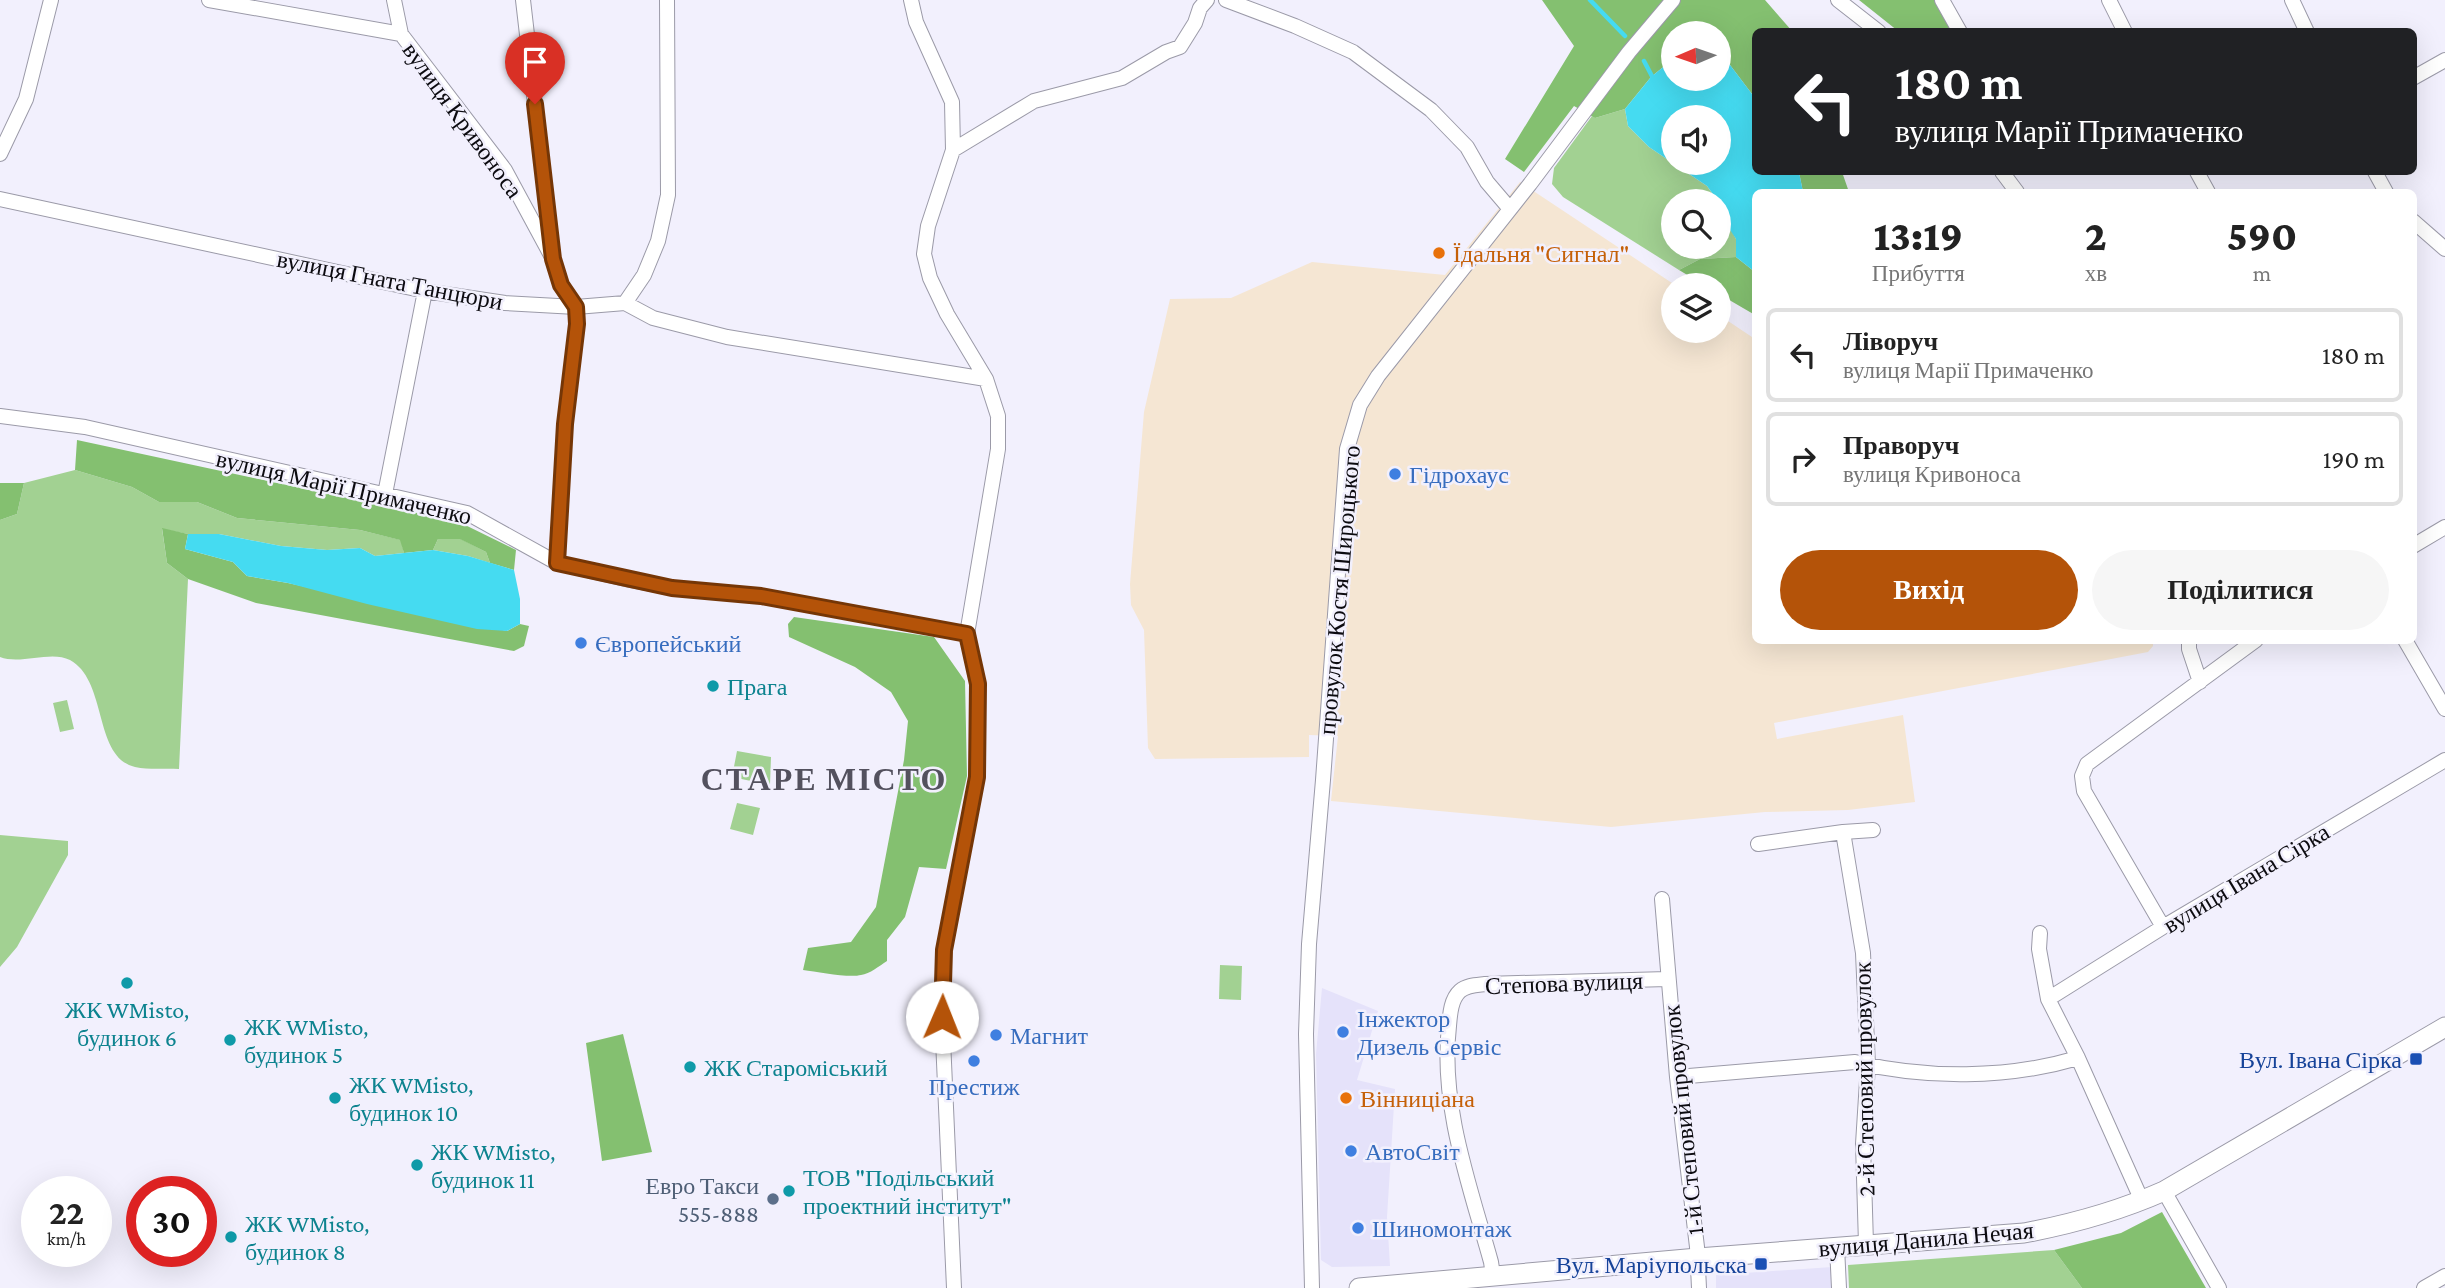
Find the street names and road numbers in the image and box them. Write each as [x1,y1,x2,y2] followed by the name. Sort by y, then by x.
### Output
[397,37,529,203] street label: вулиця Кривоноса
[275,245,505,315] street label: вулиця Гната Танцюри
[214,444,474,530] street label: вулиця Марії Примаченко
[1313,444,1365,736] street label: провулок Костя Широцького
[2158,818,2334,938] street label: вулиця Івана Сірка
[1848,961,1880,1197] street label: 2-й Степовий провулок
[1485,967,1643,999] street label: Степова вулиця
[1657,1003,1709,1236] street label: 1-й Степовий провулок
[1817,1216,2035,1262] street label: вулиця Данила Нечая

